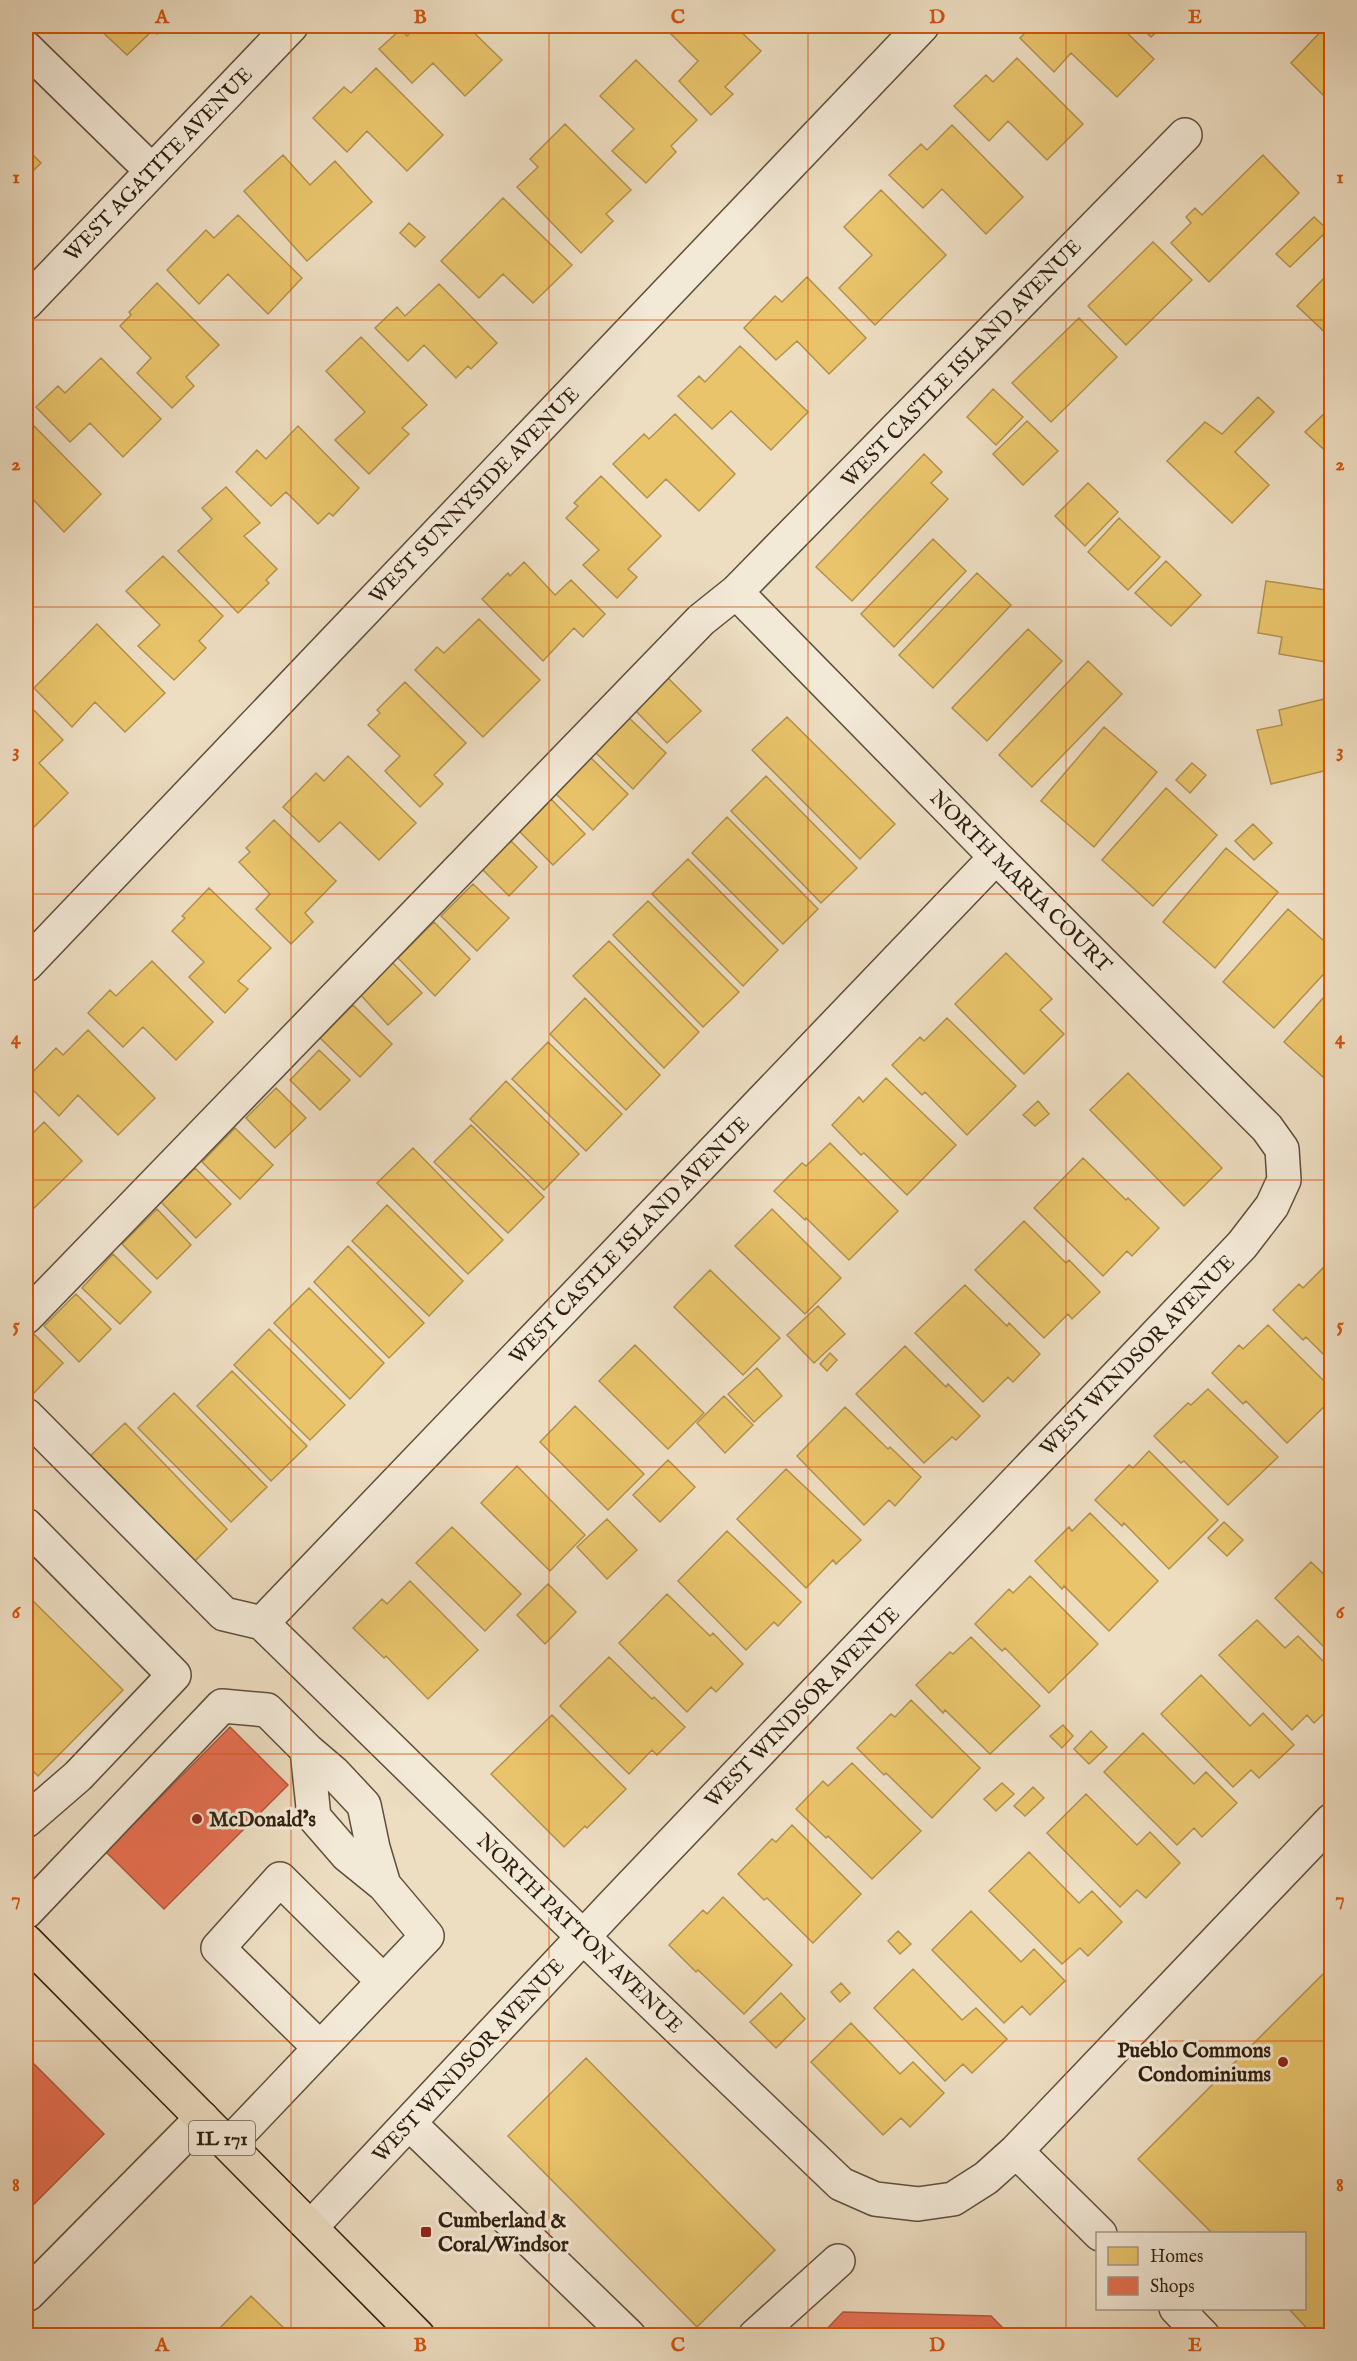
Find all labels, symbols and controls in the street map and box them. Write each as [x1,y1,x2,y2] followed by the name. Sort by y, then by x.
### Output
[154,5,170,30] text: A
[413,5,427,30] text: B
[671,5,685,30] text: C
[929,5,945,30] text: D
[1188,5,1202,30] text: E
[59,62,259,268] street label: WEST AGATITE AVENUE
[12,165,20,190] text: 1
[1336,165,1344,190] text: 1
[836,234,1088,494] street label: WEST CASTLE ISLAND AVENUE
[364,382,586,610] street label: WEST SUNNYSIDE AVENUE
[11,452,21,477] text: 2
[1335,452,1345,477] text: 2
[12,739,20,764] text: 3
[1336,739,1344,764] text: 3
[923,785,1117,979] street label: NORTH MARIA COURT
[11,1026,22,1051] text: 4
[1335,1026,1346,1051] text: 4
[504,1111,756,1371] street label: WEST CASTLE ISLAND AVENUE
[1035,1250,1241,1462] street label: WEST WINDSOR AVENUE
[12,1313,20,1338] text: 5
[1336,1313,1344,1338] text: 5
[12,1600,22,1625] text: 6
[1336,1600,1346,1625] text: 6
[700,1602,906,1814] street label: WEST WINDSOR AVENUE
[209,1807,316,1834] place label: McDonald's
[190,1812,204,1826] marker: McDonald's
[470,1828,688,2040] street label: NORTH PATTON AVENUE
[11,1887,21,1912] text: 7
[1335,1887,1345,1912] text: 7
[367,1953,571,2169] street label: WEST WINDSOR AVENUE
[1117,2038,1271,2089] place label: Pueblo Commons Condominiums
[1276,2055,1290,2069] marker: Pueblo Commons Condominiums
[189,2121,255,2155] road number: IL 171
[12,2173,20,2198] text: 8
[1336,2173,1344,2198] text: 8
[438,2208,569,2259] place label: Cumberland & Coral/Windsor
[419,2225,433,2239] marker: Cumberland & Coral/Windsor
[1096,2232,1306,2310] legend
[1150,2246,1203,2269] text: Homes
[1150,2276,1195,2299] text: Shops
[154,2333,170,2358] text: A
[413,2333,427,2358] text: B
[671,2333,685,2358] text: C
[929,2333,945,2358] text: D
[1188,2333,1202,2358] text: E

